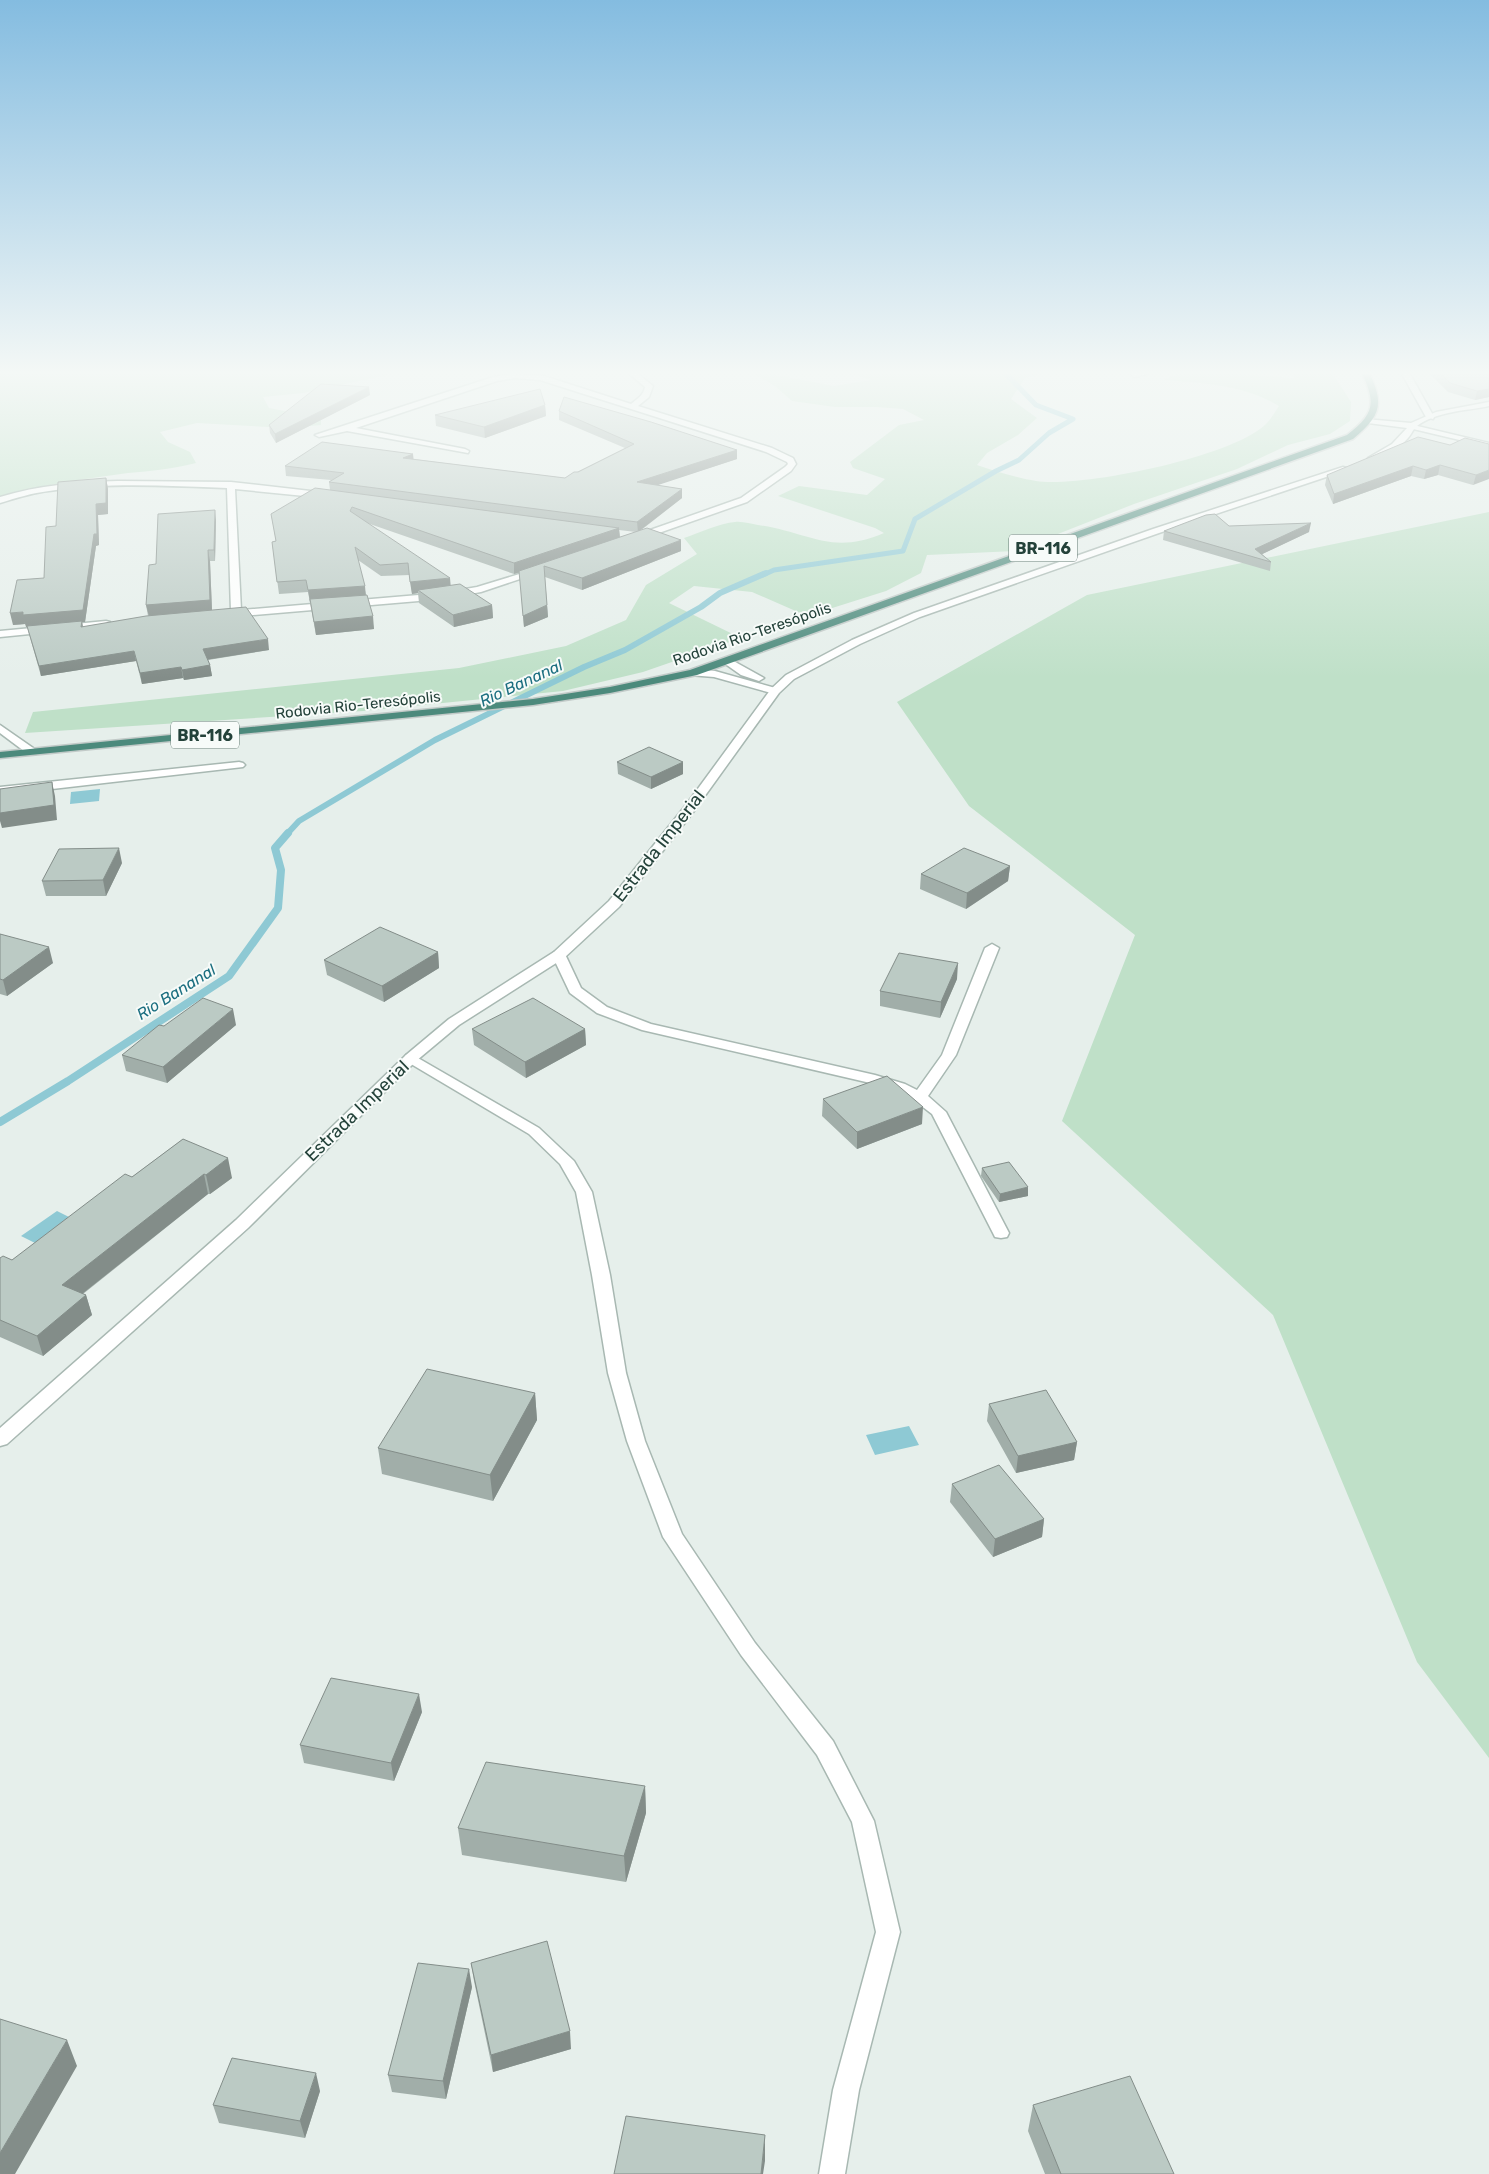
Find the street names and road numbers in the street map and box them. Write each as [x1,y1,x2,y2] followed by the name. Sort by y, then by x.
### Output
[1009,534,1077,562] road number: BR-116
[670,598,834,670] street label: Rodovia Rio-Teresópolis
[274,687,442,723] street label: Rodovia Rio-Teresópolis
[171,722,239,748] road number: BR-116
[608,786,710,906] street label: Estrada Imperial
[300,1056,414,1166] street label: Estrada Imperial

